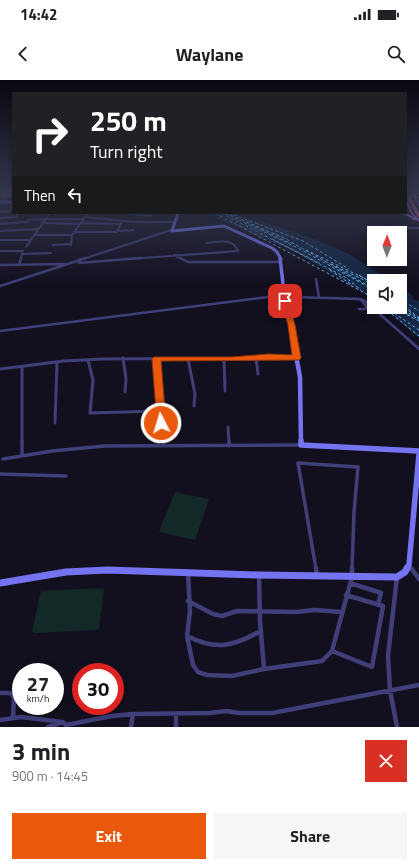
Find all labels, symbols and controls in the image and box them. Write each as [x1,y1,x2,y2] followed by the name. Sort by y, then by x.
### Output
[20,3,57,26] text: 14:42
[176,41,243,68] text: Waylane
[12,43,34,65] icon: back
[385,43,407,65] icon: search
[90,99,167,142] text: 250 m
[24,108,76,160] icon: right
[90,138,163,165] text: Turn right
[24,184,56,207] text: Then
[64,184,86,206] icon: left
[367,226,407,266] north arrow
[367,226,407,314] map controls
[367,274,407,314] button: sound
[268,284,302,318] pin
[274,290,296,312] icon: arrive
[140,402,182,444] position arrow
[72,663,124,715] speed limit sign: 30
[27,668,49,699] text: 27
[27,691,49,706] text: km/h
[12,733,70,769] text: 3 min
[365,740,407,782] button: close
[12,766,88,786] text: 900 m · 14:45
[12,813,206,859] button: Exit
[214,813,407,859] button: Share

